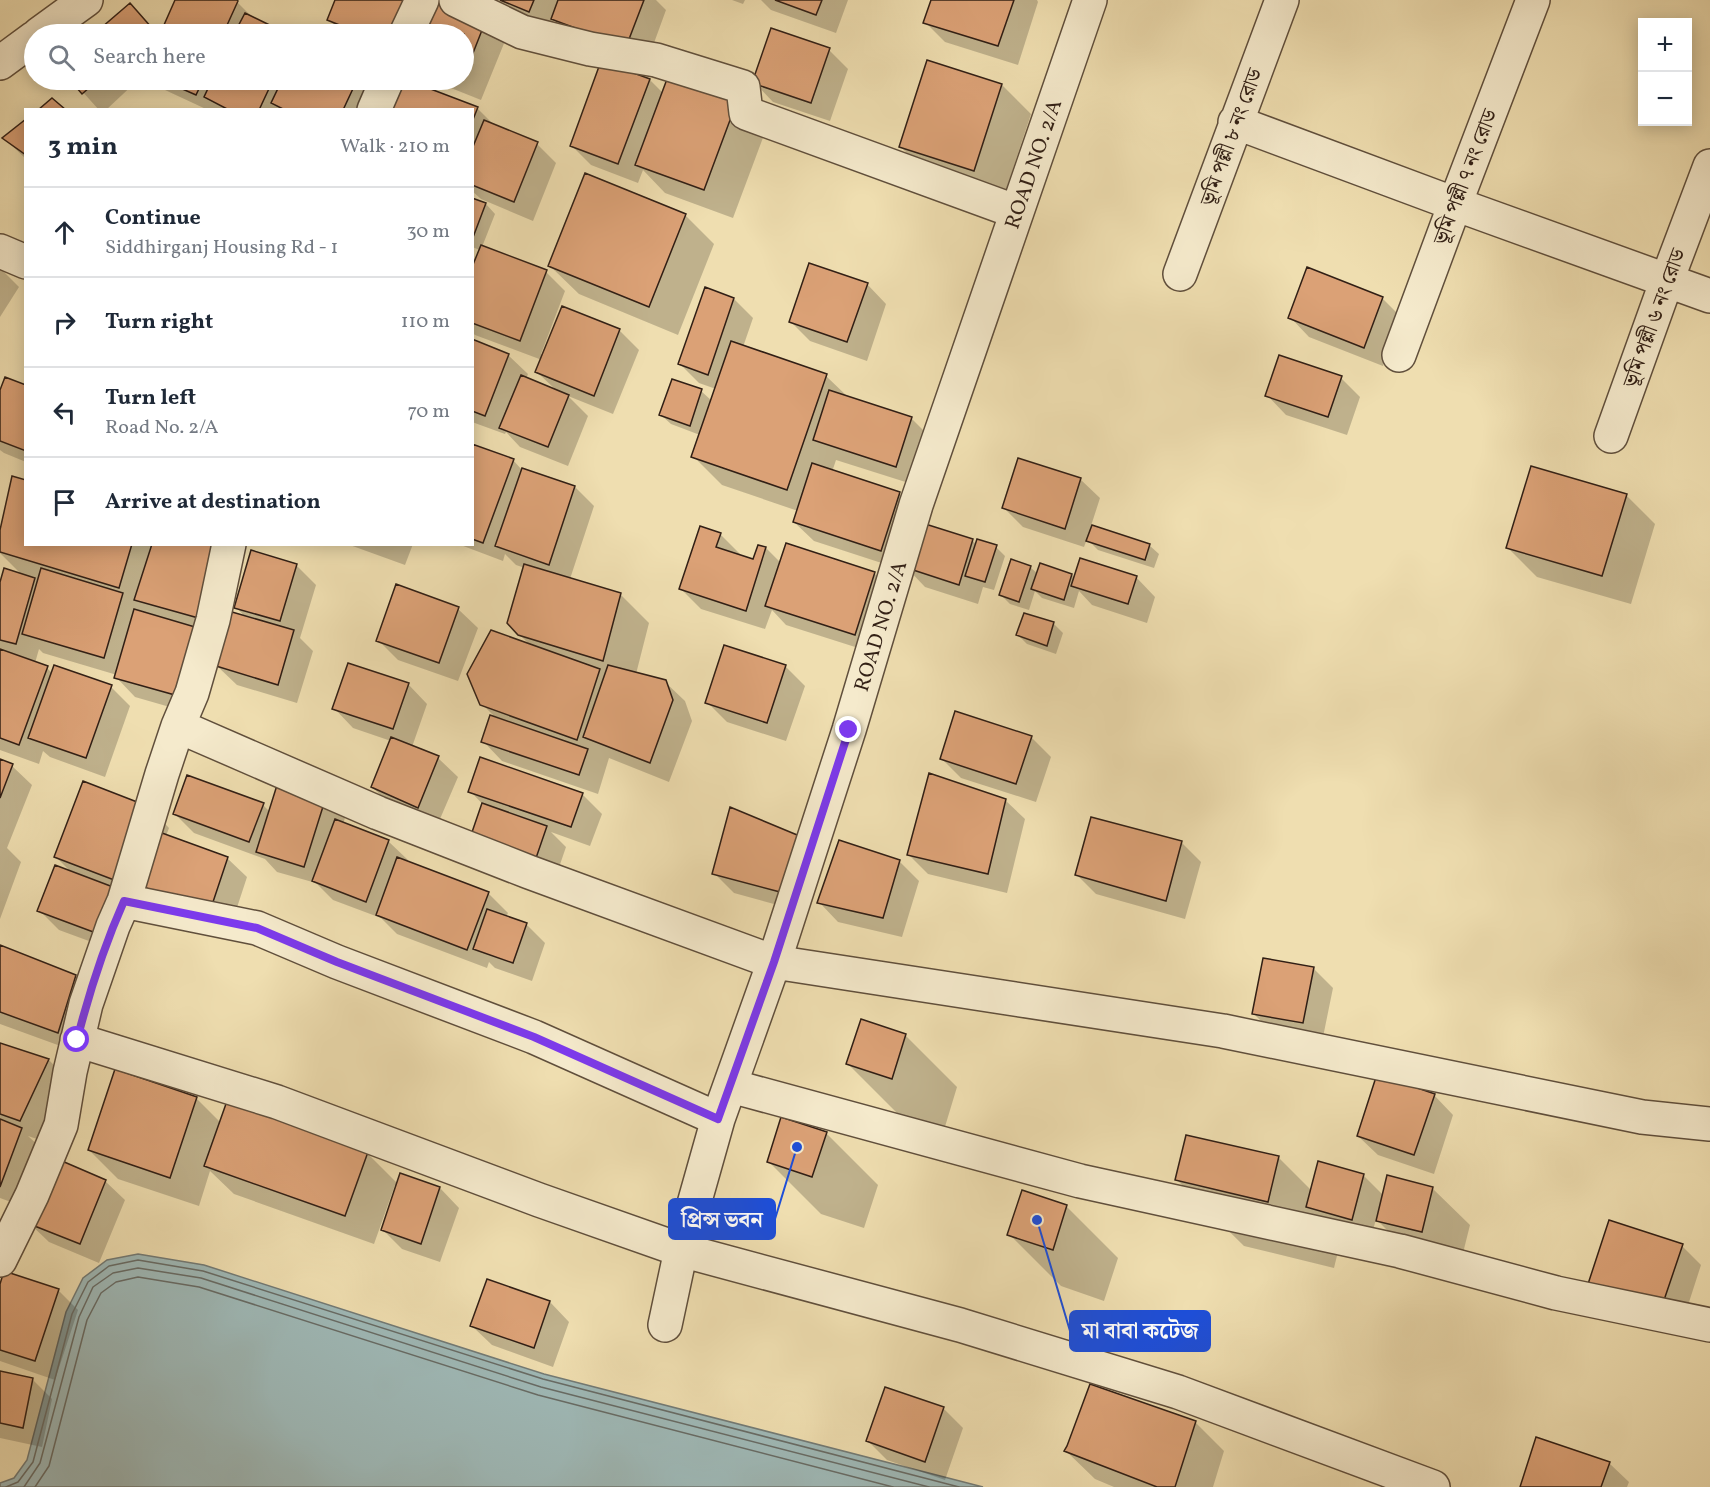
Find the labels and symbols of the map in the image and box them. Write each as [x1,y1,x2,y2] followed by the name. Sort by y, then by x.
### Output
[1194,64,1271,211] street label: ভূমি পল্লী ৮ নং রোড
[999,96,1070,233] street label: ROAD NO. 2/A
[1427,105,1506,250] street label: ভূমি পল্লী ৭ নং রোড
[1617,244,1694,393] street label: ভূমি পল্লী ৬ নং রোড
[848,557,915,695] street label: ROAD NO. 2/A
[835,716,861,742] route end
[63,1026,89,1052] route start
[669,1199,775,1239] callout: প্রিন্স ভবন
[680,1206,764,1237] text: প্রিন্স ভবন
[1070,1311,1210,1351] callout: মা বাবা কটেজ
[1081,1317,1199,1348] text: মা বাবা কটেজ

